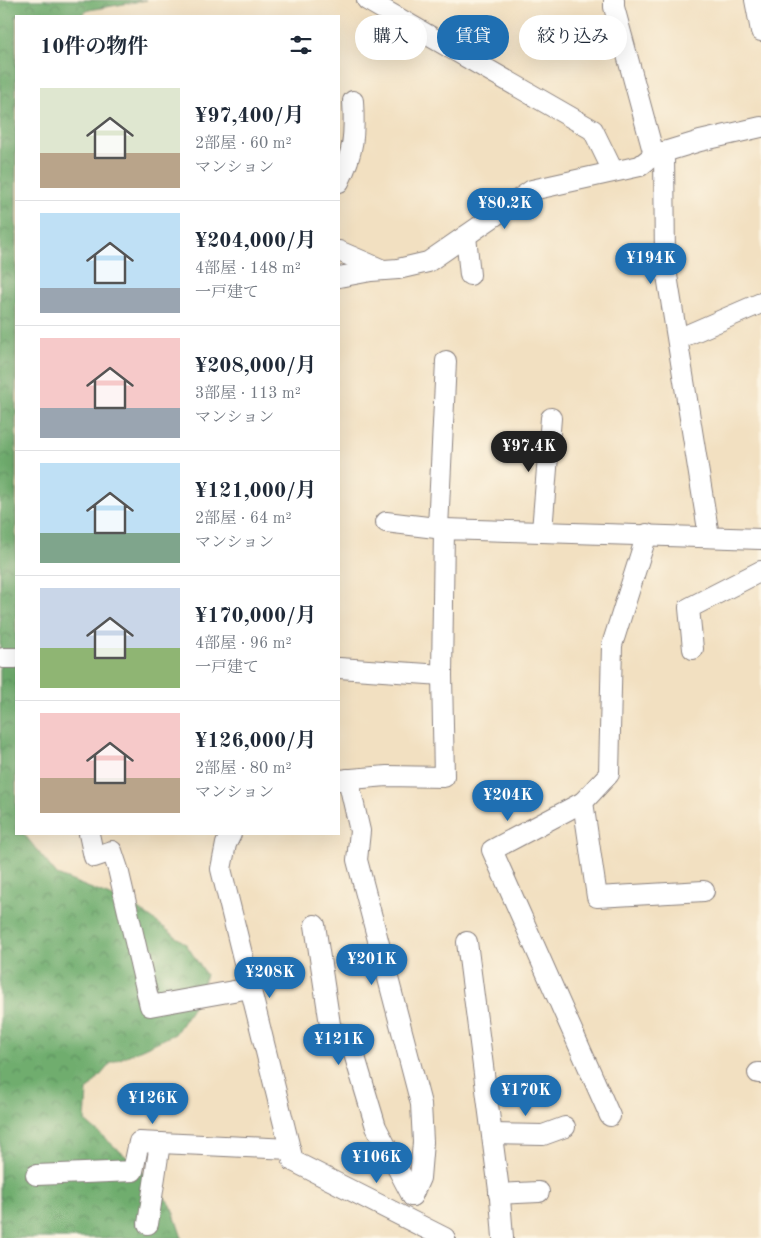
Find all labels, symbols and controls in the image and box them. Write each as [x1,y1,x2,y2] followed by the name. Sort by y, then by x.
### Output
[355,15,427,60] chip: 購入
[437,15,509,60] chip: 賃貸
[519,15,627,60] chip: 絞り込み
[287,31,315,59] icon: filters
[40,37,148,58] text: 10件の物件
[195,106,304,127] text: ¥97,400/月
[80,108,140,168] icon: home
[195,136,292,152] text: 2部屋 · 60 m²
[195,160,274,176] text: マンション
[464,188,546,230] pin: ¥80.2K
[478,196,532,212] text: ¥80.2K
[195,231,317,252] text: ¥204,000/月
[80,233,140,293] icon: home
[616,242,686,285] pin: ¥194K
[626,251,676,267] text: ¥194K
[195,261,301,277] text: 4部屋 · 148 m²
[195,285,259,301] text: 一戸建て
[195,356,317,377] text: ¥208,000/月
[80,358,140,418] icon: home
[195,386,301,402] text: 3部屋 · 113 m²
[195,410,274,426] text: マンション
[488,430,570,473] pin: ¥97.4K
[502,439,556,455] text: ¥97.4K
[195,481,317,502] text: ¥121,000/月
[80,483,140,543] icon: home
[195,511,292,527] text: 2部屋 · 64 m²
[195,535,274,551] text: マンション
[195,606,317,627] text: ¥170,000/月
[80,608,140,668] icon: home
[195,636,292,652] text: 4部屋 · 96 m²
[195,660,259,676] text: 一戸建て
[195,731,317,752] text: ¥126,000/月
[80,733,140,793] icon: home
[195,761,292,777] text: 2部屋 · 80 m²
[473,780,543,822] pin: ¥204K
[195,785,274,801] text: マンション
[483,788,533,804] text: ¥204K
[337,944,407,986] pin: ¥201K
[347,952,397,968] text: ¥201K
[235,956,305,999] pin: ¥208K
[245,965,295,981] text: ¥208K
[304,1024,374,1066] pin: ¥121K
[314,1032,364,1048] text: ¥121K
[491,1074,561,1117] pin: ¥170K
[118,1082,188,1125] pin: ¥126K
[501,1083,551,1099] text: ¥170K
[128,1091,178,1107] text: ¥126K
[342,1142,412,1184] pin: ¥106K
[352,1150,402,1166] text: ¥106K

